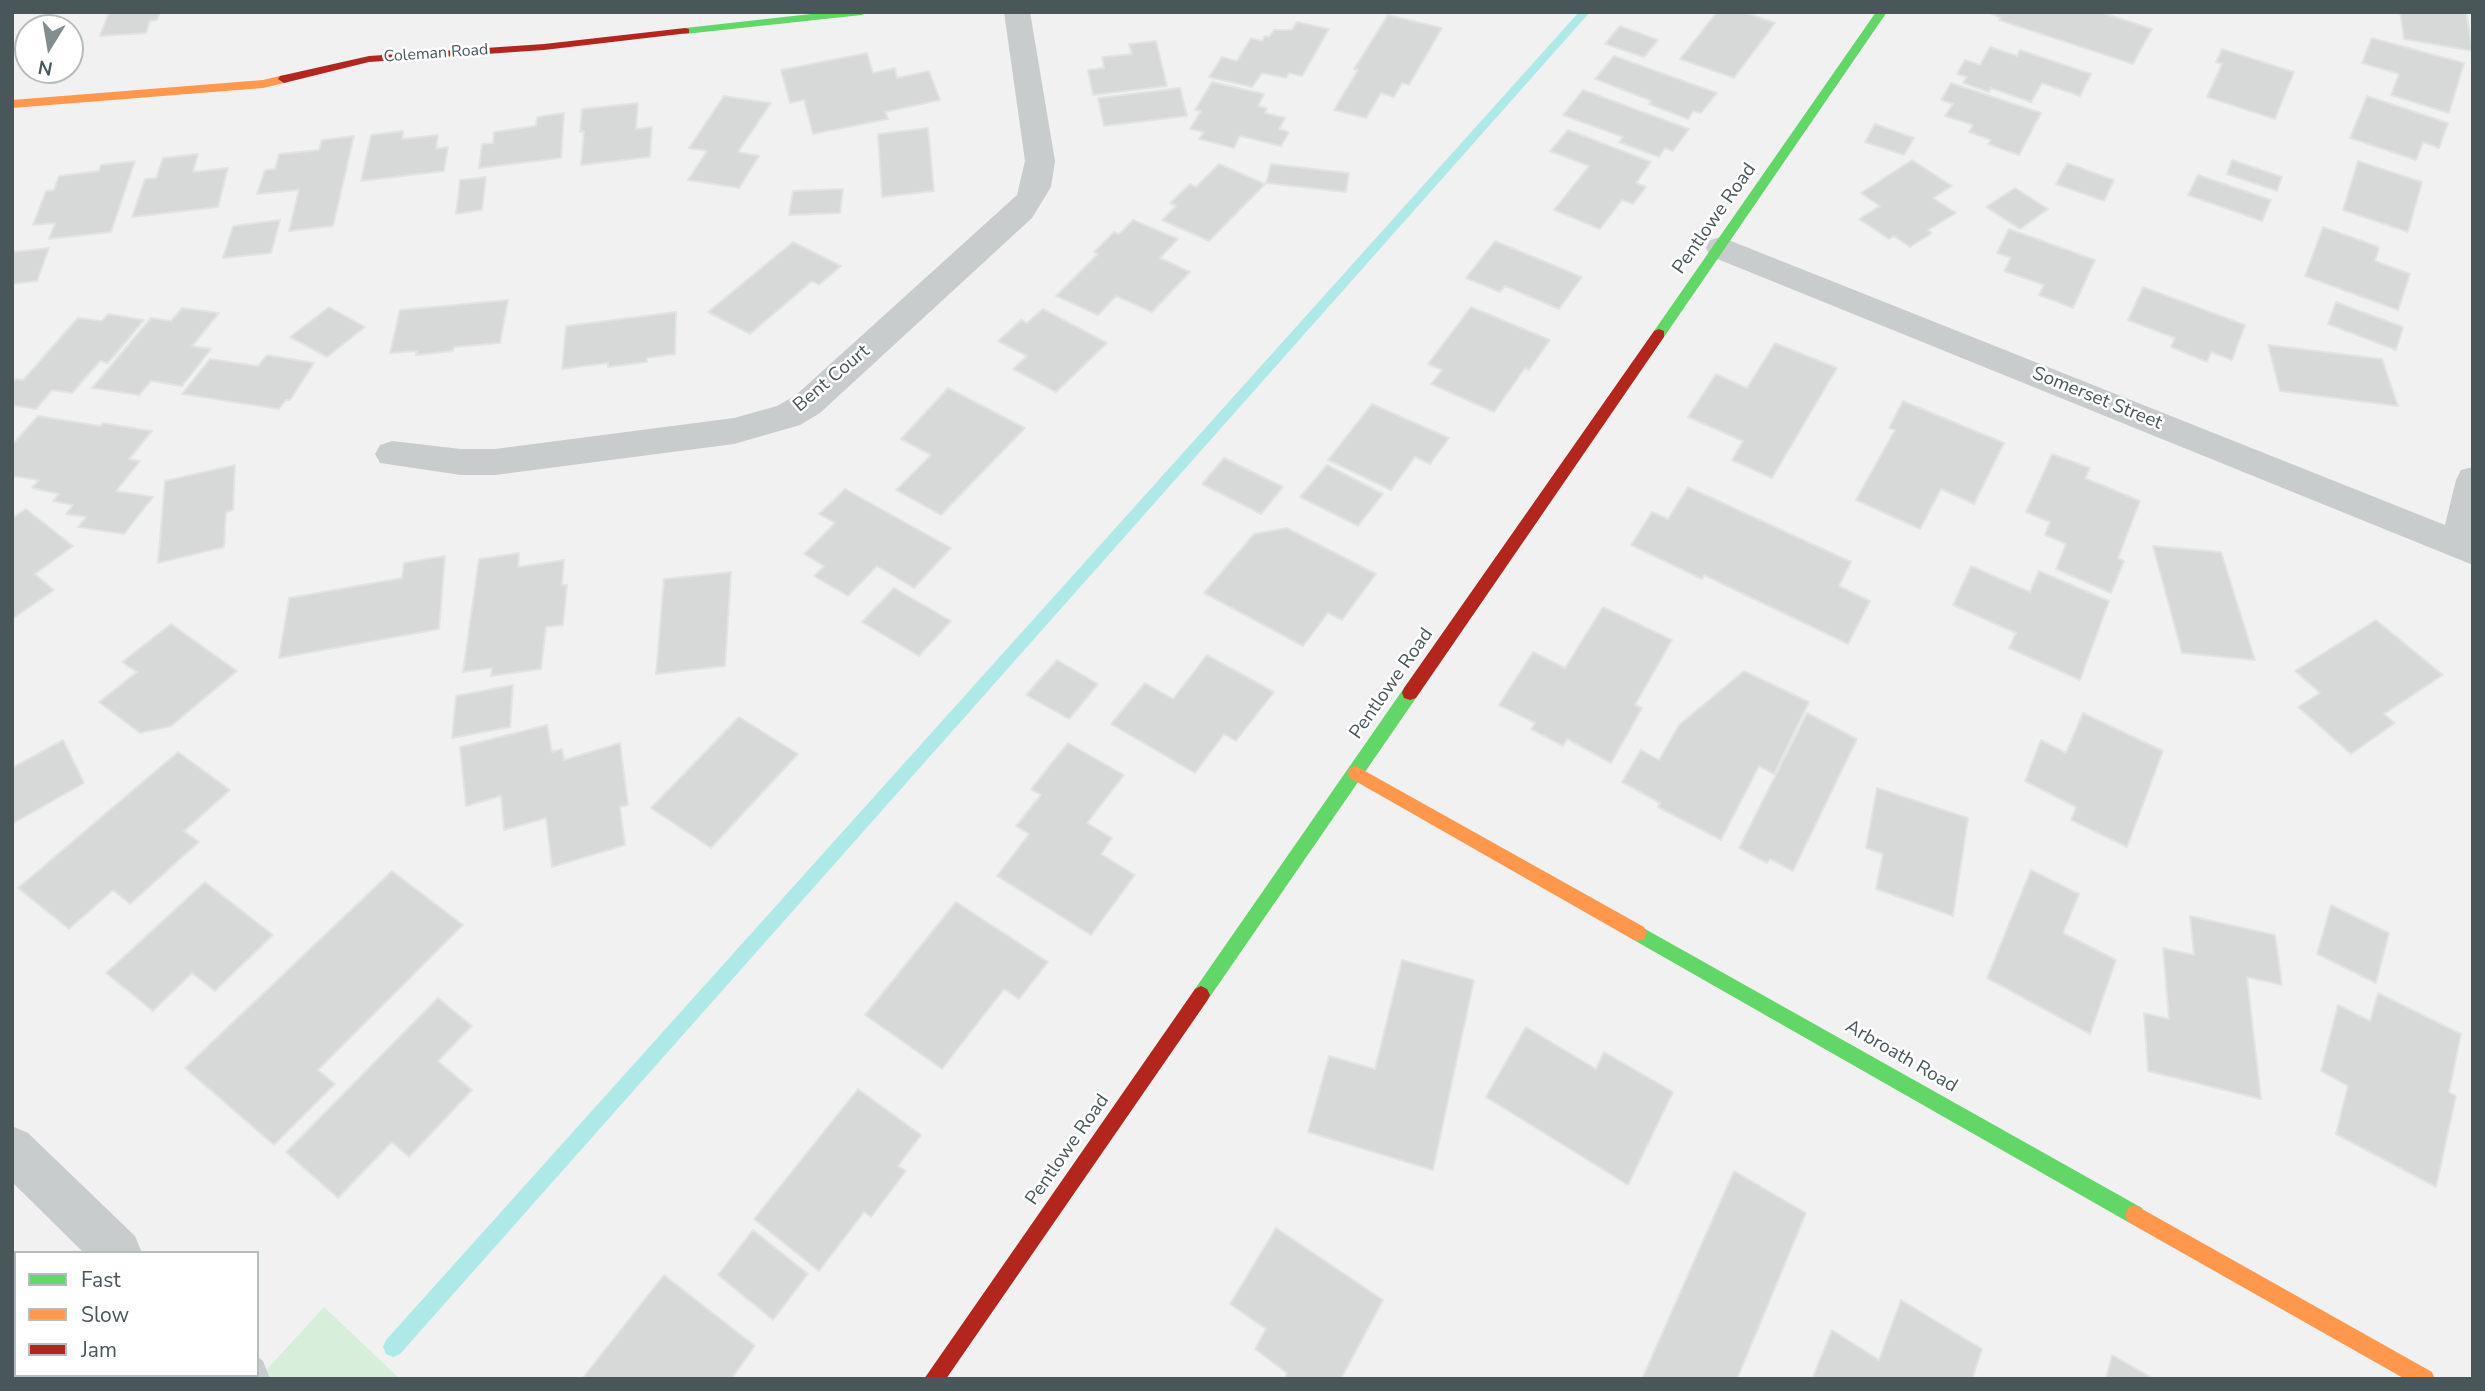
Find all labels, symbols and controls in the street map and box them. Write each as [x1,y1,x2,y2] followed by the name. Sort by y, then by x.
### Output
[14,14,84,84] north arrow
[383,41,489,67] street label: Coleman Road
[36,54,55,82] text: N
[1668,159,1762,279] street label: Pentlowe Road
[789,341,875,417] street label: Bent Court
[2029,363,2165,435] street label: Somerset Street
[1345,624,1439,744] street label: Pentlowe Road
[1841,1016,1961,1098] street label: Arbroath Road
[1021,1090,1115,1210] street label: Pentlowe Road
[14,1251,259,1377] legend
[81,1266,121,1294] text: Fast
[81,1301,129,1329] text: Slow
[81,1336,117,1364] text: Jam

